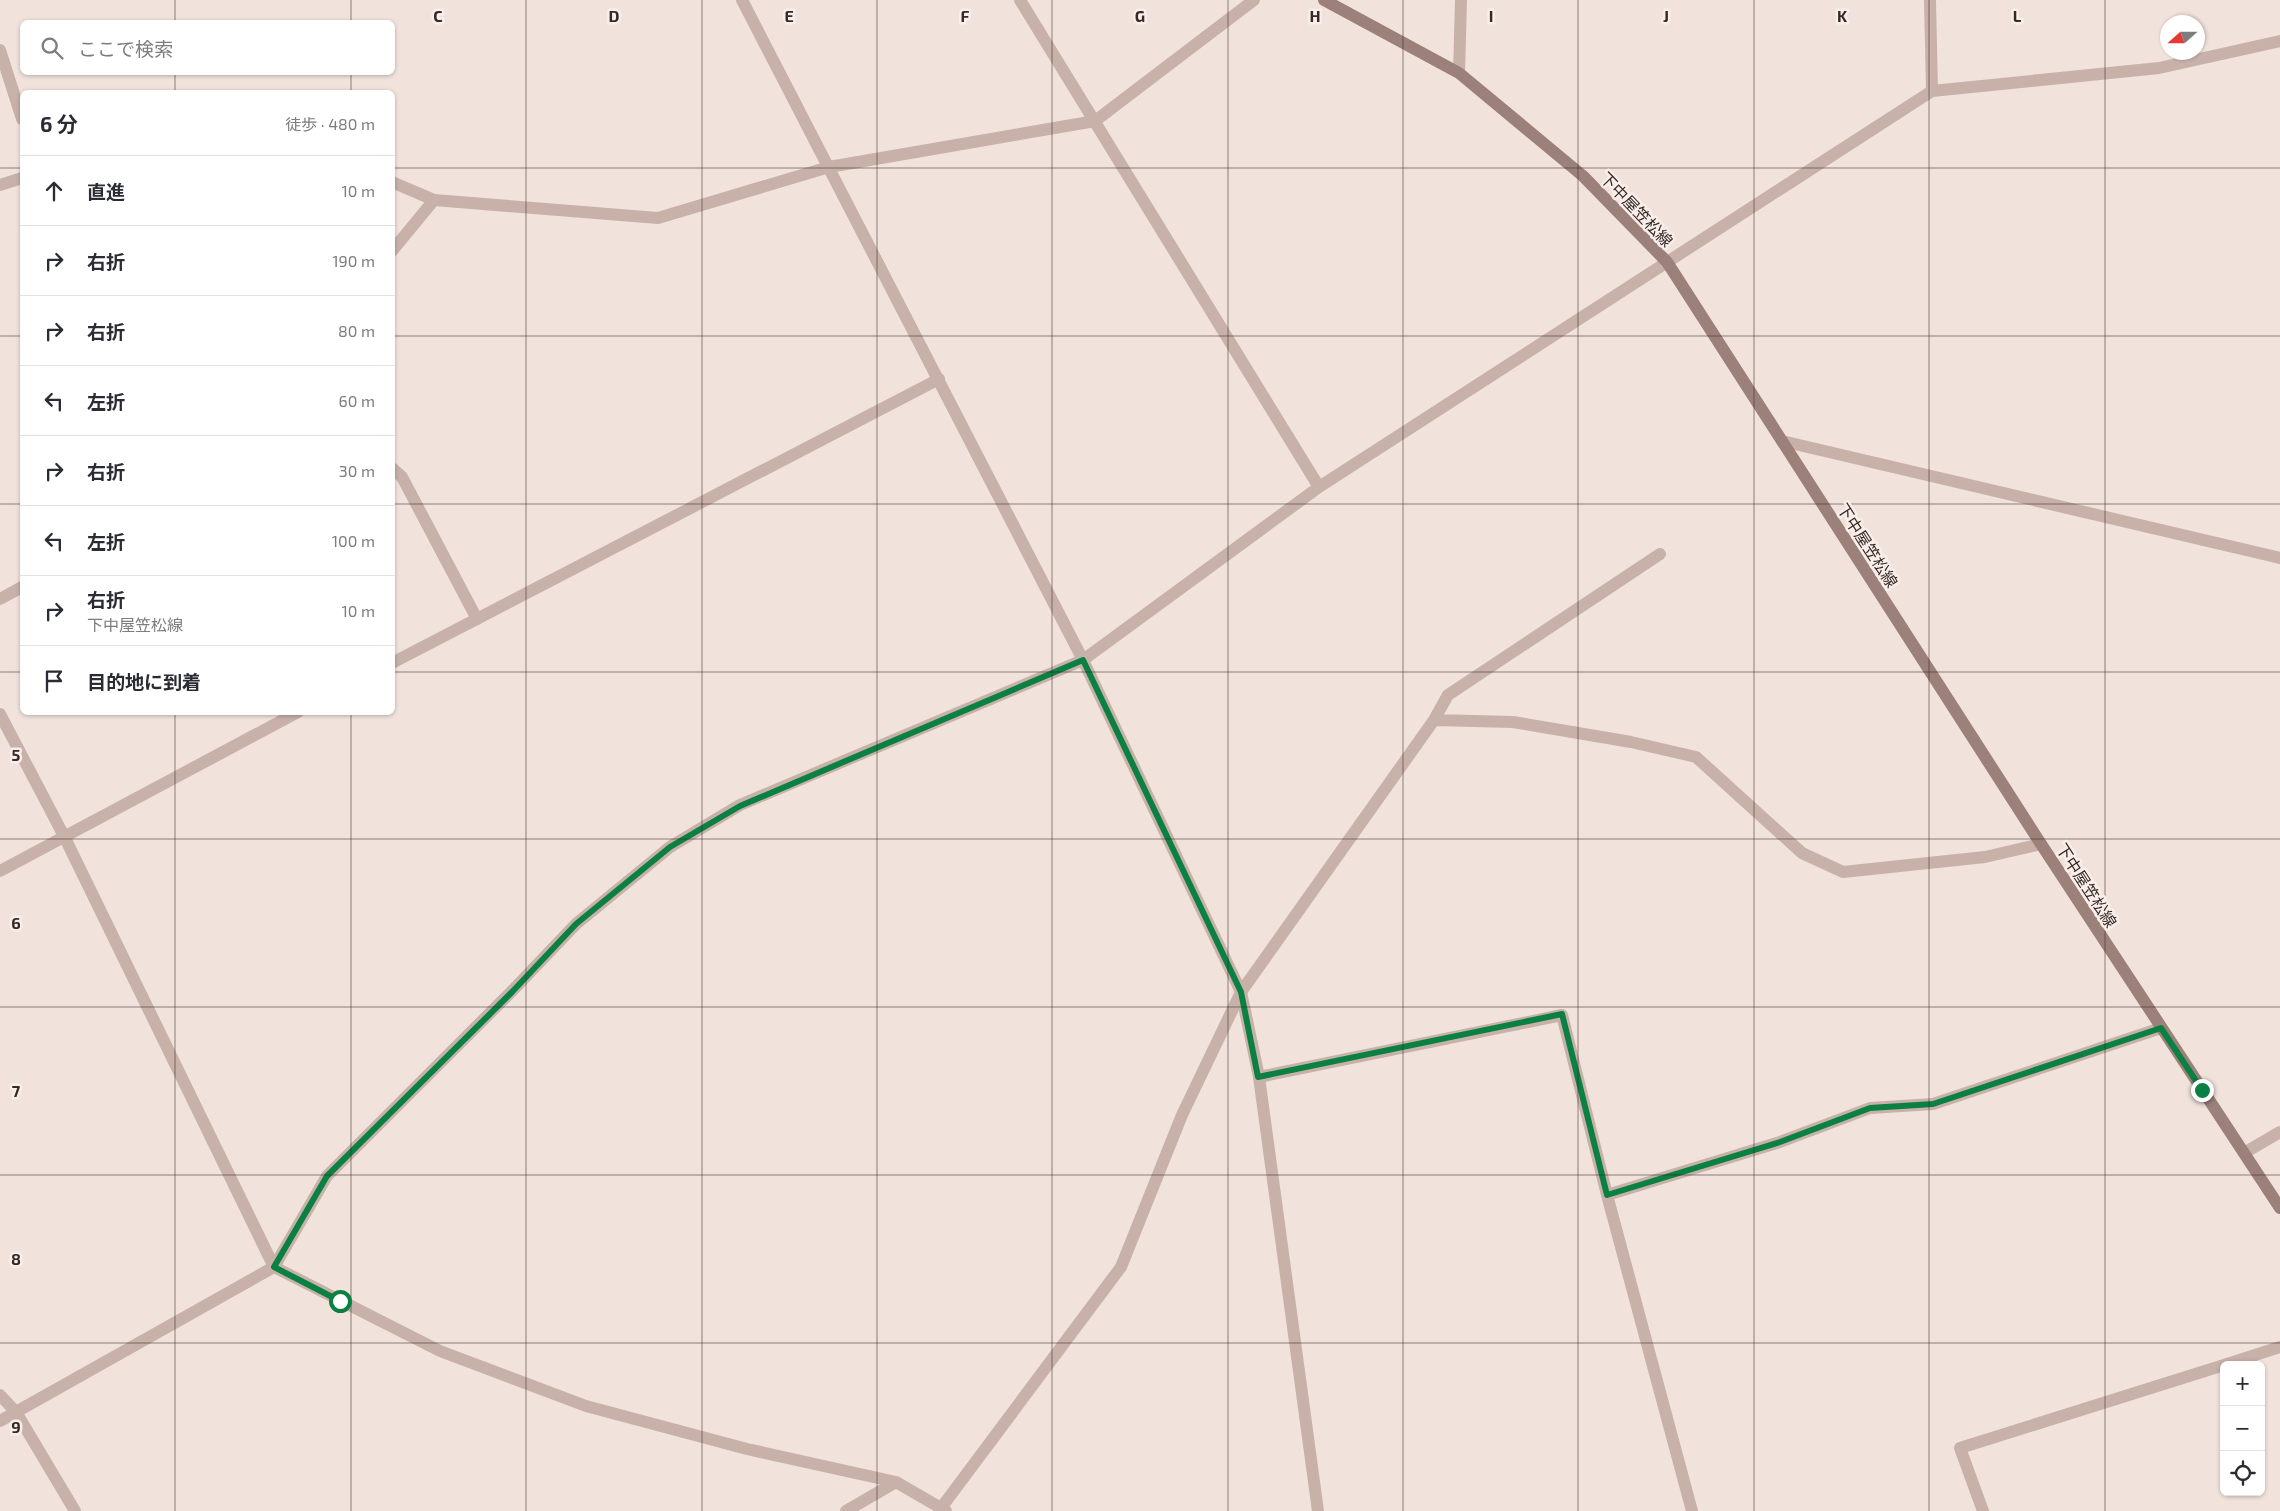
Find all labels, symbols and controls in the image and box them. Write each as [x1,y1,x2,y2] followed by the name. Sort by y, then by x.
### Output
[433,6,443,25] text: C
[609,6,620,25] text: D
[784,6,794,25] text: E
[961,6,970,25] text: F
[1135,6,1145,25] text: G
[1309,6,1321,25] text: H
[1489,6,1493,25] text: I
[1663,6,1669,25] text: J
[1837,6,1848,25] text: K
[2013,6,2022,25] text: L
[2160,15,2205,60] north arrow
[20,20,395,75] search box
[38,34,66,62] icon: search
[78,37,173,60] text: ここで検索
[40,111,78,136] text: 6 分
[285,114,375,133] text: 徒歩 · 480 m
[1597,168,1677,250] street label: 下中屋笠松線
[40,177,68,205] icon: ahead
[87,180,125,203] text: 直進
[341,181,375,200] text: 10 m
[40,247,68,275] icon: right
[87,250,125,273] text: 右折
[332,251,375,270] text: 190 m
[40,317,68,345] icon: right
[87,320,125,343] text: 右折
[338,321,375,340] text: 80 m
[40,387,68,415] icon: left
[87,390,125,413] text: 左折
[339,391,375,410] text: 60 m
[40,457,68,485] icon: right
[87,460,125,483] text: 右折
[339,461,375,480] text: 30 m
[1834,500,1902,590] street label: 下中屋笠松線
[40,527,68,555] icon: left
[87,530,125,553] text: 左折
[332,531,375,550] text: 100 m
[87,588,125,611] text: 右折
[40,597,68,625] icon: right
[341,601,375,620] text: 10 m
[87,615,183,634] text: 下中屋笠松線
[40,667,68,695] icon: arrive
[87,670,201,693] text: 目的地に到着
[12,745,21,764] text: 5
[2053,840,2121,930] street label: 下中屋笠松線
[11,913,21,932] text: 6
[2191,1079,2214,1102] route end
[12,1081,21,1100] text: 7
[11,1249,21,1268] text: 8
[329,1290,352,1313] route start
[2220,1361,2265,1496] map controls
[2220,1361,2265,1406] button: +
[2220,1406,2265,1451] button: −
[11,1417,21,1436] text: 9
[2220,1451,2265,1496] button: locate

